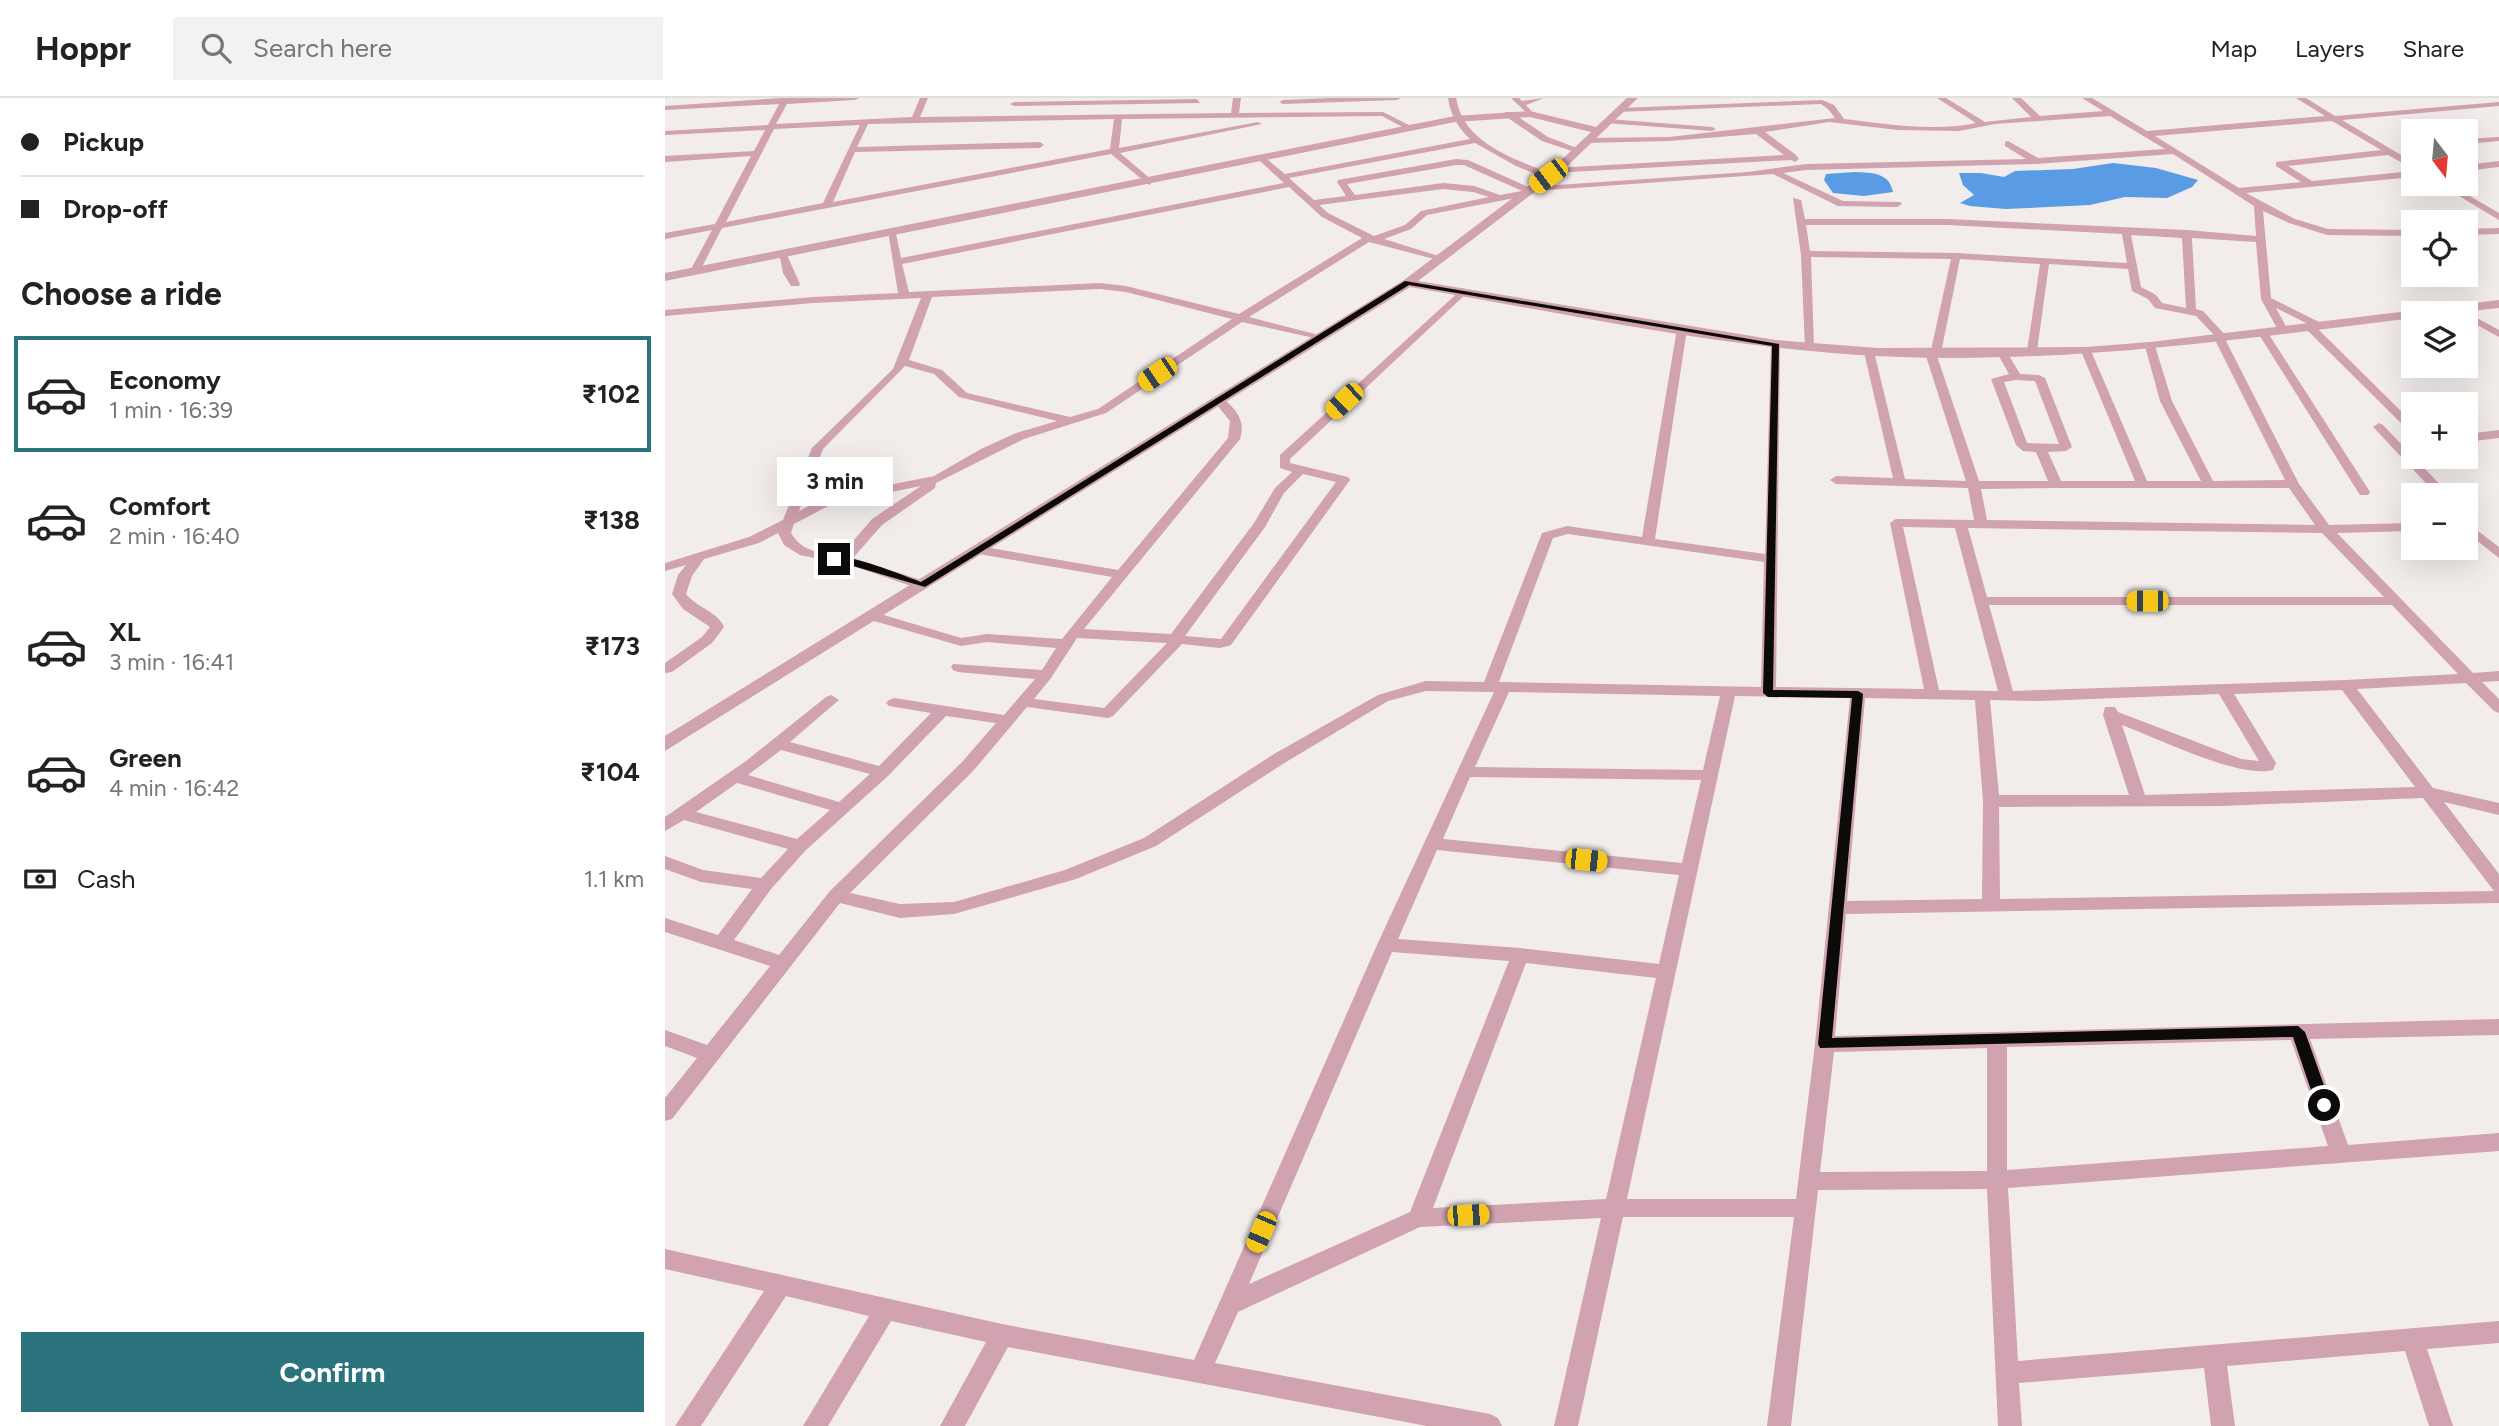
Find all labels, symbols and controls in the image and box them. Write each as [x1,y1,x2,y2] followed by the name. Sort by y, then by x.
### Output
[173,17,663,80] search box
[35,29,131,68] text: Hoppr
[197,29,235,67] icon: search
[253,32,392,64] text: Search here
[2210,34,2257,63] text: Map
[2295,34,2364,63] text: Layers
[2402,34,2464,63] text: Share
[2401,119,2478,196] north arrow
[2401,119,2478,560] map controls
[63,126,144,158] text: Pickup
[1525,155,1572,197] car
[63,193,168,225] text: Drop-off
[2401,210,2478,287] button: locate
[21,275,222,313] text: Choose a ride
[2401,301,2478,378] button: layers
[1134,354,1181,394] car
[25,363,88,426] icon: car
[109,364,221,396] text: Economy
[582,378,640,410] text: ₹102
[1322,379,1367,423] car
[2401,392,2478,469] button: +
[109,396,233,424] text: 1 min · 16:39
[776,458,892,506] callout: 3 min
[806,467,864,495] text: 3 min
[2401,483,2478,560] button: −
[25,489,88,552] icon: car
[109,490,211,522] text: Comfort
[583,504,640,536] text: ₹138
[109,522,240,550] text: 2 min · 16:40
[818,543,850,575] route end
[2127,591,2169,612] car
[25,615,88,678] icon: car
[109,616,141,648] text: XL
[585,630,640,662] text: ₹173
[109,648,234,676] text: 3 min · 16:41
[25,741,88,804] icon: car
[109,742,182,774] text: Green
[580,756,640,788] text: ₹104
[109,774,239,802] text: 4 min · 16:42
[1565,847,1608,873] car
[21,860,59,898] icon: cash
[77,863,136,895] text: Cash
[584,865,644,893] text: 1.1 km
[2308,1089,2340,1121] route start
[1447,1203,1490,1227] car
[1244,1209,1279,1255] car
[21,1332,644,1412] button: Confirm

